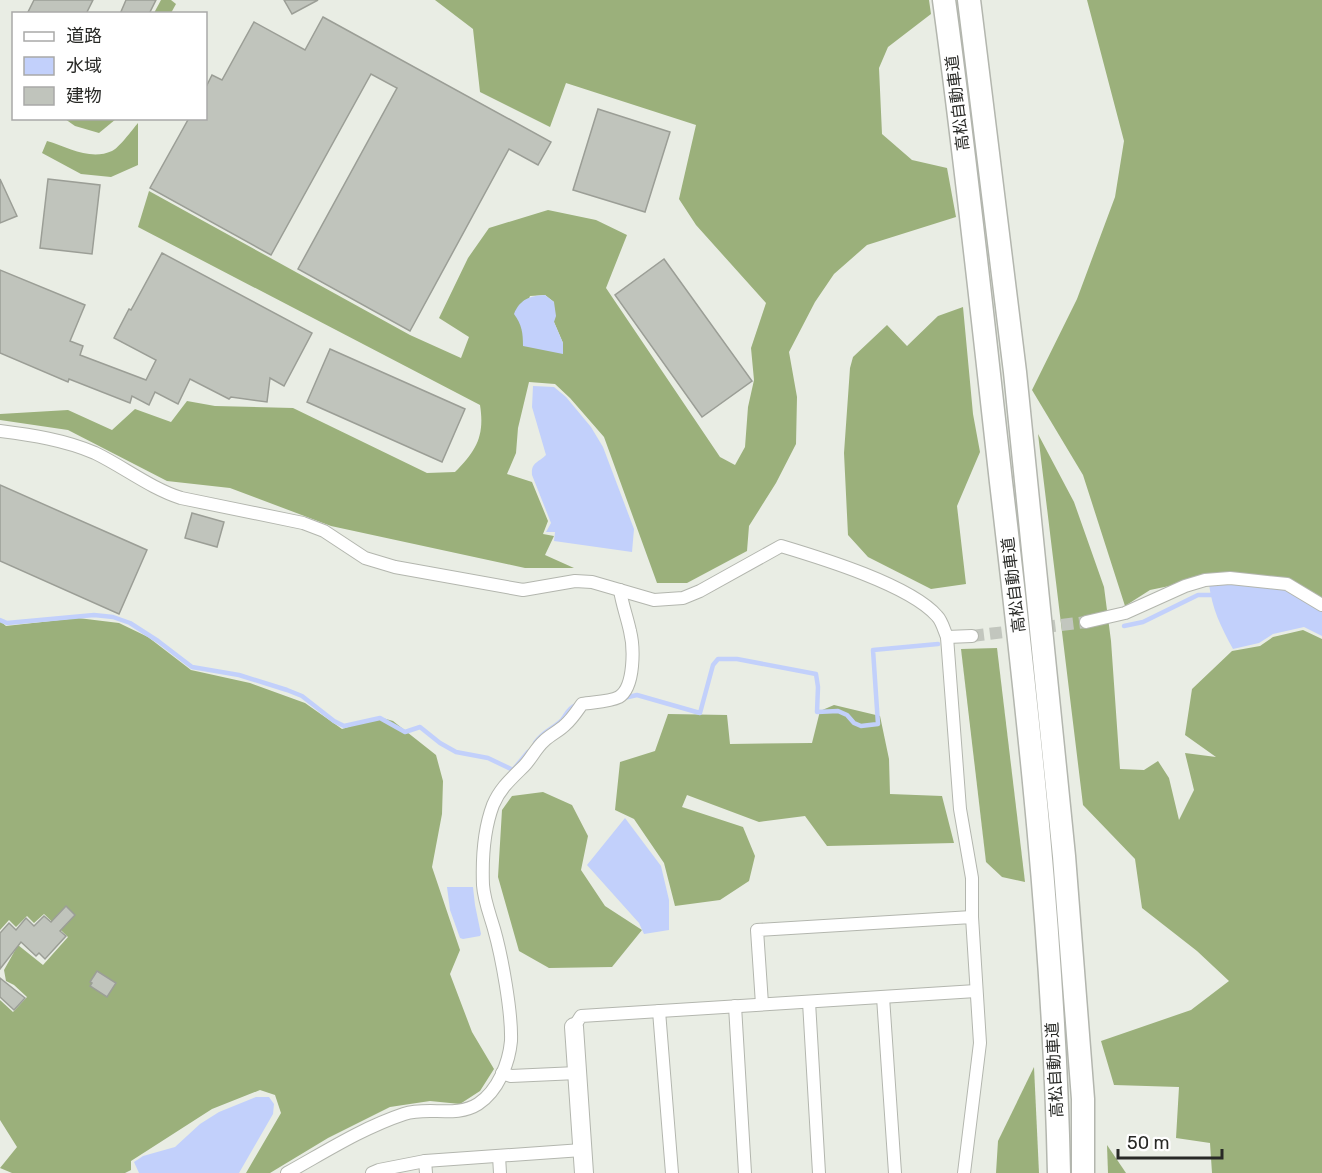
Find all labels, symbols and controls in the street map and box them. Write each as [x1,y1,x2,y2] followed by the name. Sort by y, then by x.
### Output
[12,12,207,120] legend
[66,25,102,47] text: 道路
[942,54,973,152] street label: 高松自動車道
[66,55,102,77] text: 水域
[66,85,102,107] text: 建物
[998,536,1029,634] street label: 高松自動車道
[1042,1022,1066,1118] street label: 高松自動車道
[1118,1122,1222,1160] scale bar
[1127,1132,1170,1154] text: 50 m

